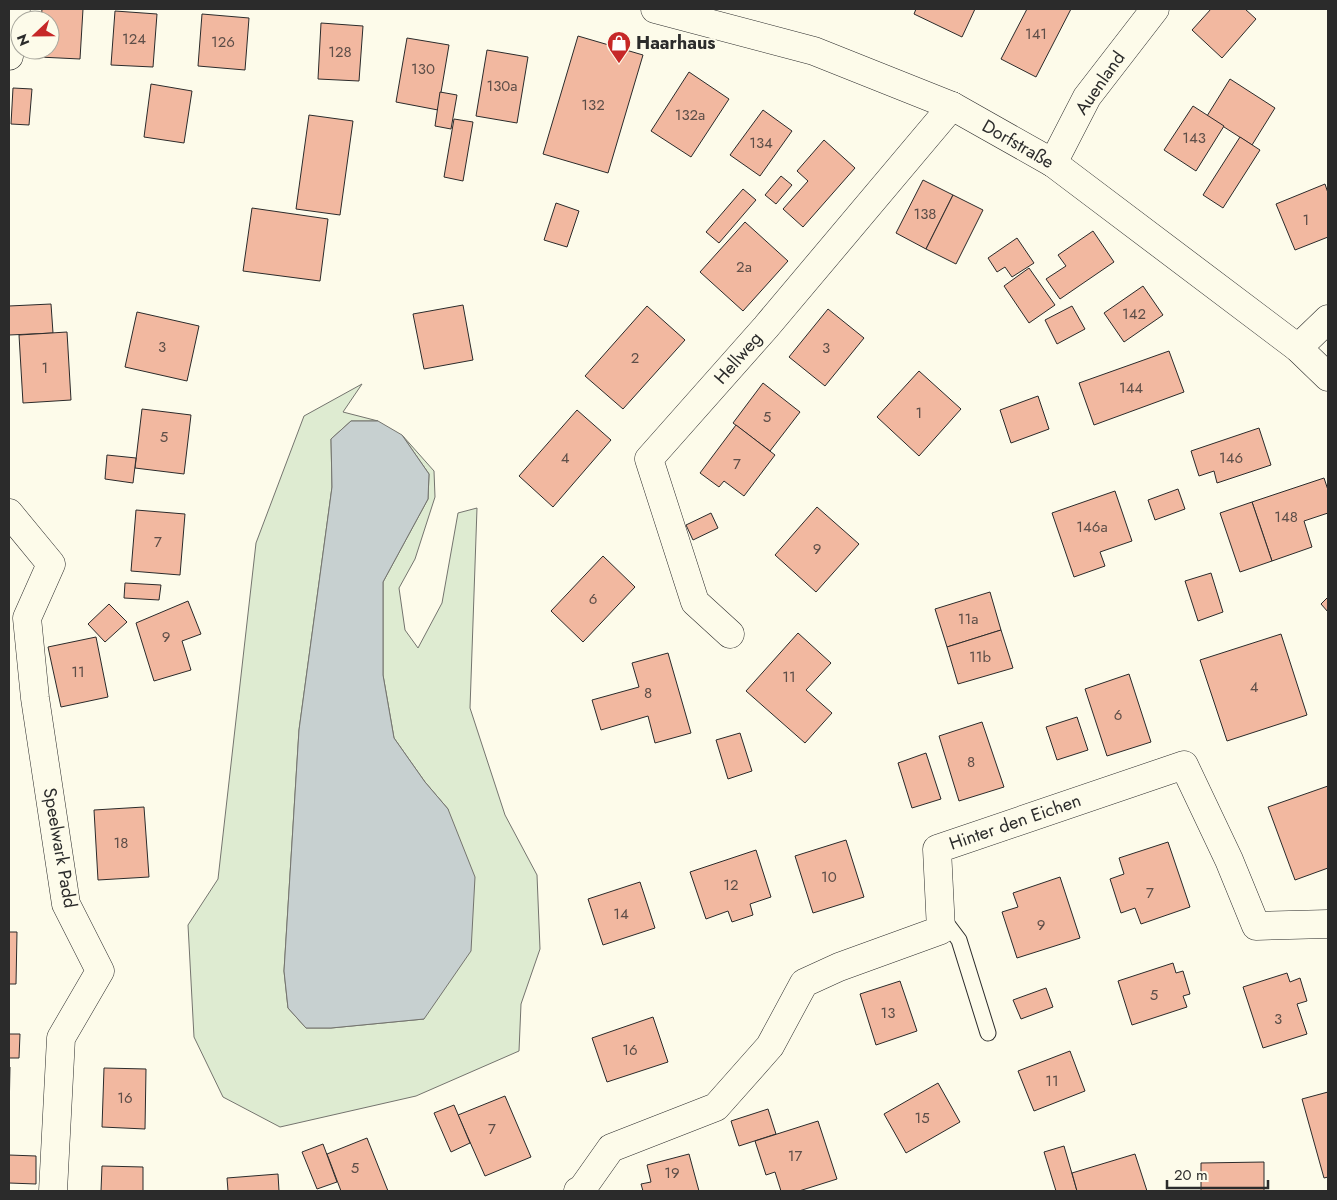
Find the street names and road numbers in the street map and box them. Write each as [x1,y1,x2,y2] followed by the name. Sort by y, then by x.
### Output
[1069,46,1131,120] street label: Auenland
[977,113,1059,175] street label: Dorfstraße
[708,326,768,390] street label: Hellweg
[37,786,83,910] street label: Speelwark Padd
[946,787,1084,857] street label: Hinter den Eichen

